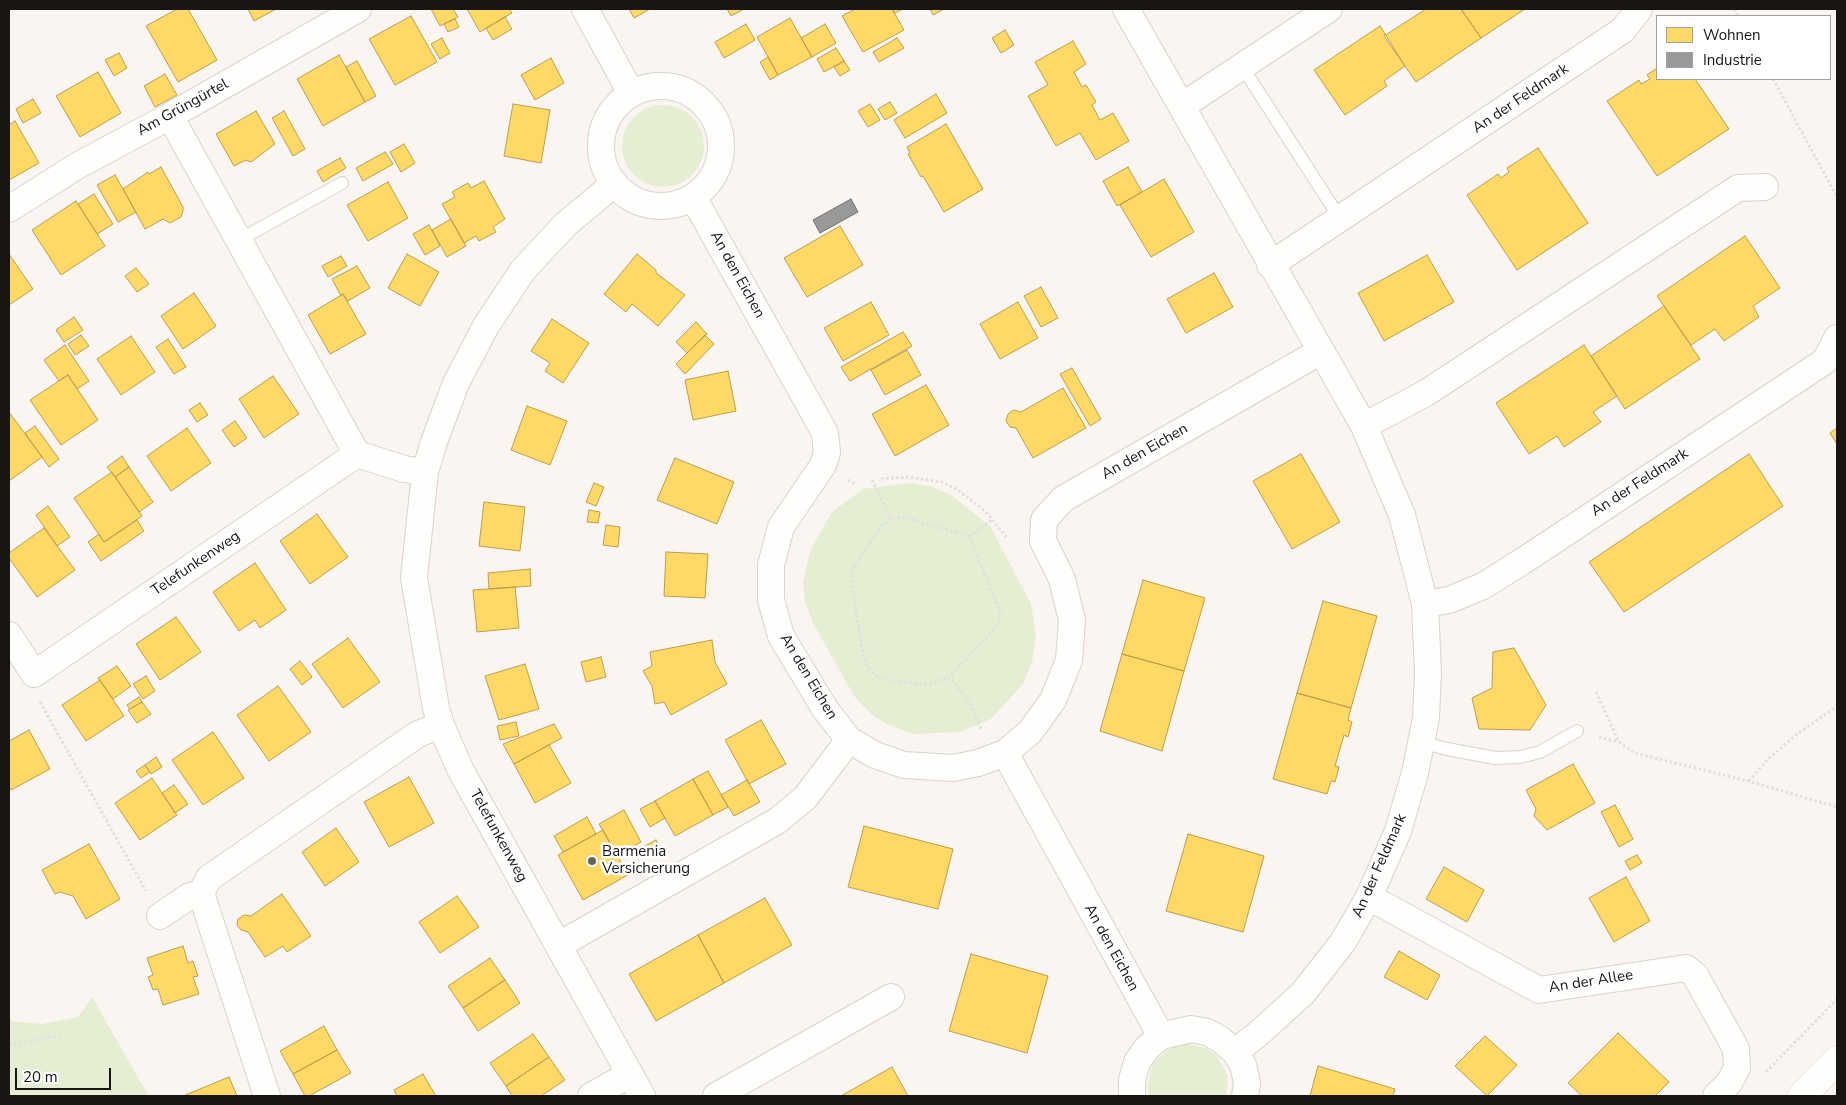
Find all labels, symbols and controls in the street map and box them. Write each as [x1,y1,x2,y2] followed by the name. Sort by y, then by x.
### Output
[1656,15,1831,80] legend
[1703,25,1761,45] text: Wohnen
[1703,50,1762,70] text: Industrie
[1470,60,1572,138] street label: An der Feldmark
[134,76,232,140] street label: Am Grüngürtel
[706,228,768,322] street label: An den Eichen
[1099,420,1191,484] street label: An den Eichen
[1588,445,1692,521] street label: An der Feldmark
[148,528,244,600] street label: Telefunkenweg
[775,631,841,723] street label: An den Eichen
[465,787,531,885] street label: Telefunkenweg
[1349,811,1411,921] street label: An der Feldmark
[602,843,690,878] place label: Barmenia Versicherung
[586,855,598,867] marker: Barmenia Versicherung
[1080,901,1142,995] street label: An den Eichen
[1548,966,1634,998] street label: An der Allee
[18,1058,114,1090] scale bar
[23,1067,58,1087] text: 20 m

